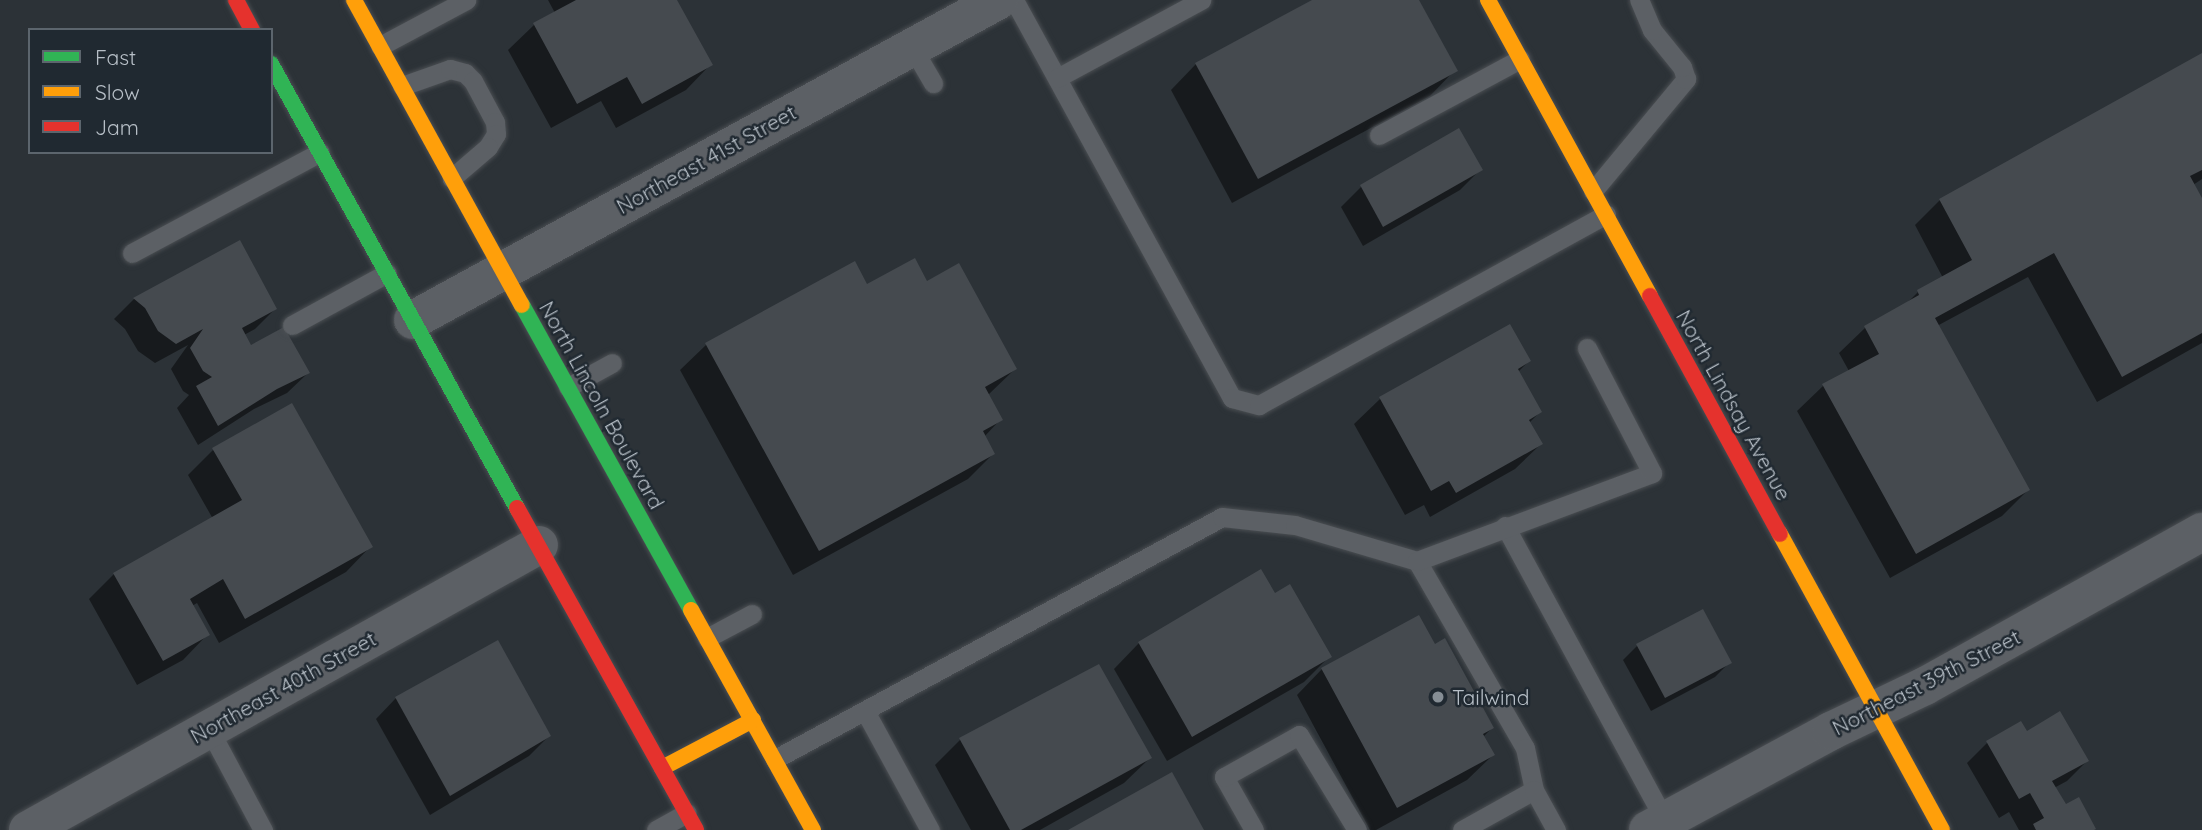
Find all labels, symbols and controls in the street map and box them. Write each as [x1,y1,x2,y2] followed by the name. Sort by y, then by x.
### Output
[28,28,273,154] legend
[95,44,136,70] text: Fast
[95,79,140,105] text: Slow
[612,99,800,219] street label: Northeast 41st Street
[95,114,139,140] text: Jam
[534,297,670,513] street label: North Lincoln Boulevard
[1671,305,1797,505] street label: North Lindsay Avenue
[1828,624,2024,740] street label: Northeast 39th Street
[186,626,380,748] street label: Northeast 40th Street
[1452,684,1529,710] place label: Tailwind
[1430,689,1446,705] marker: Tailwind

